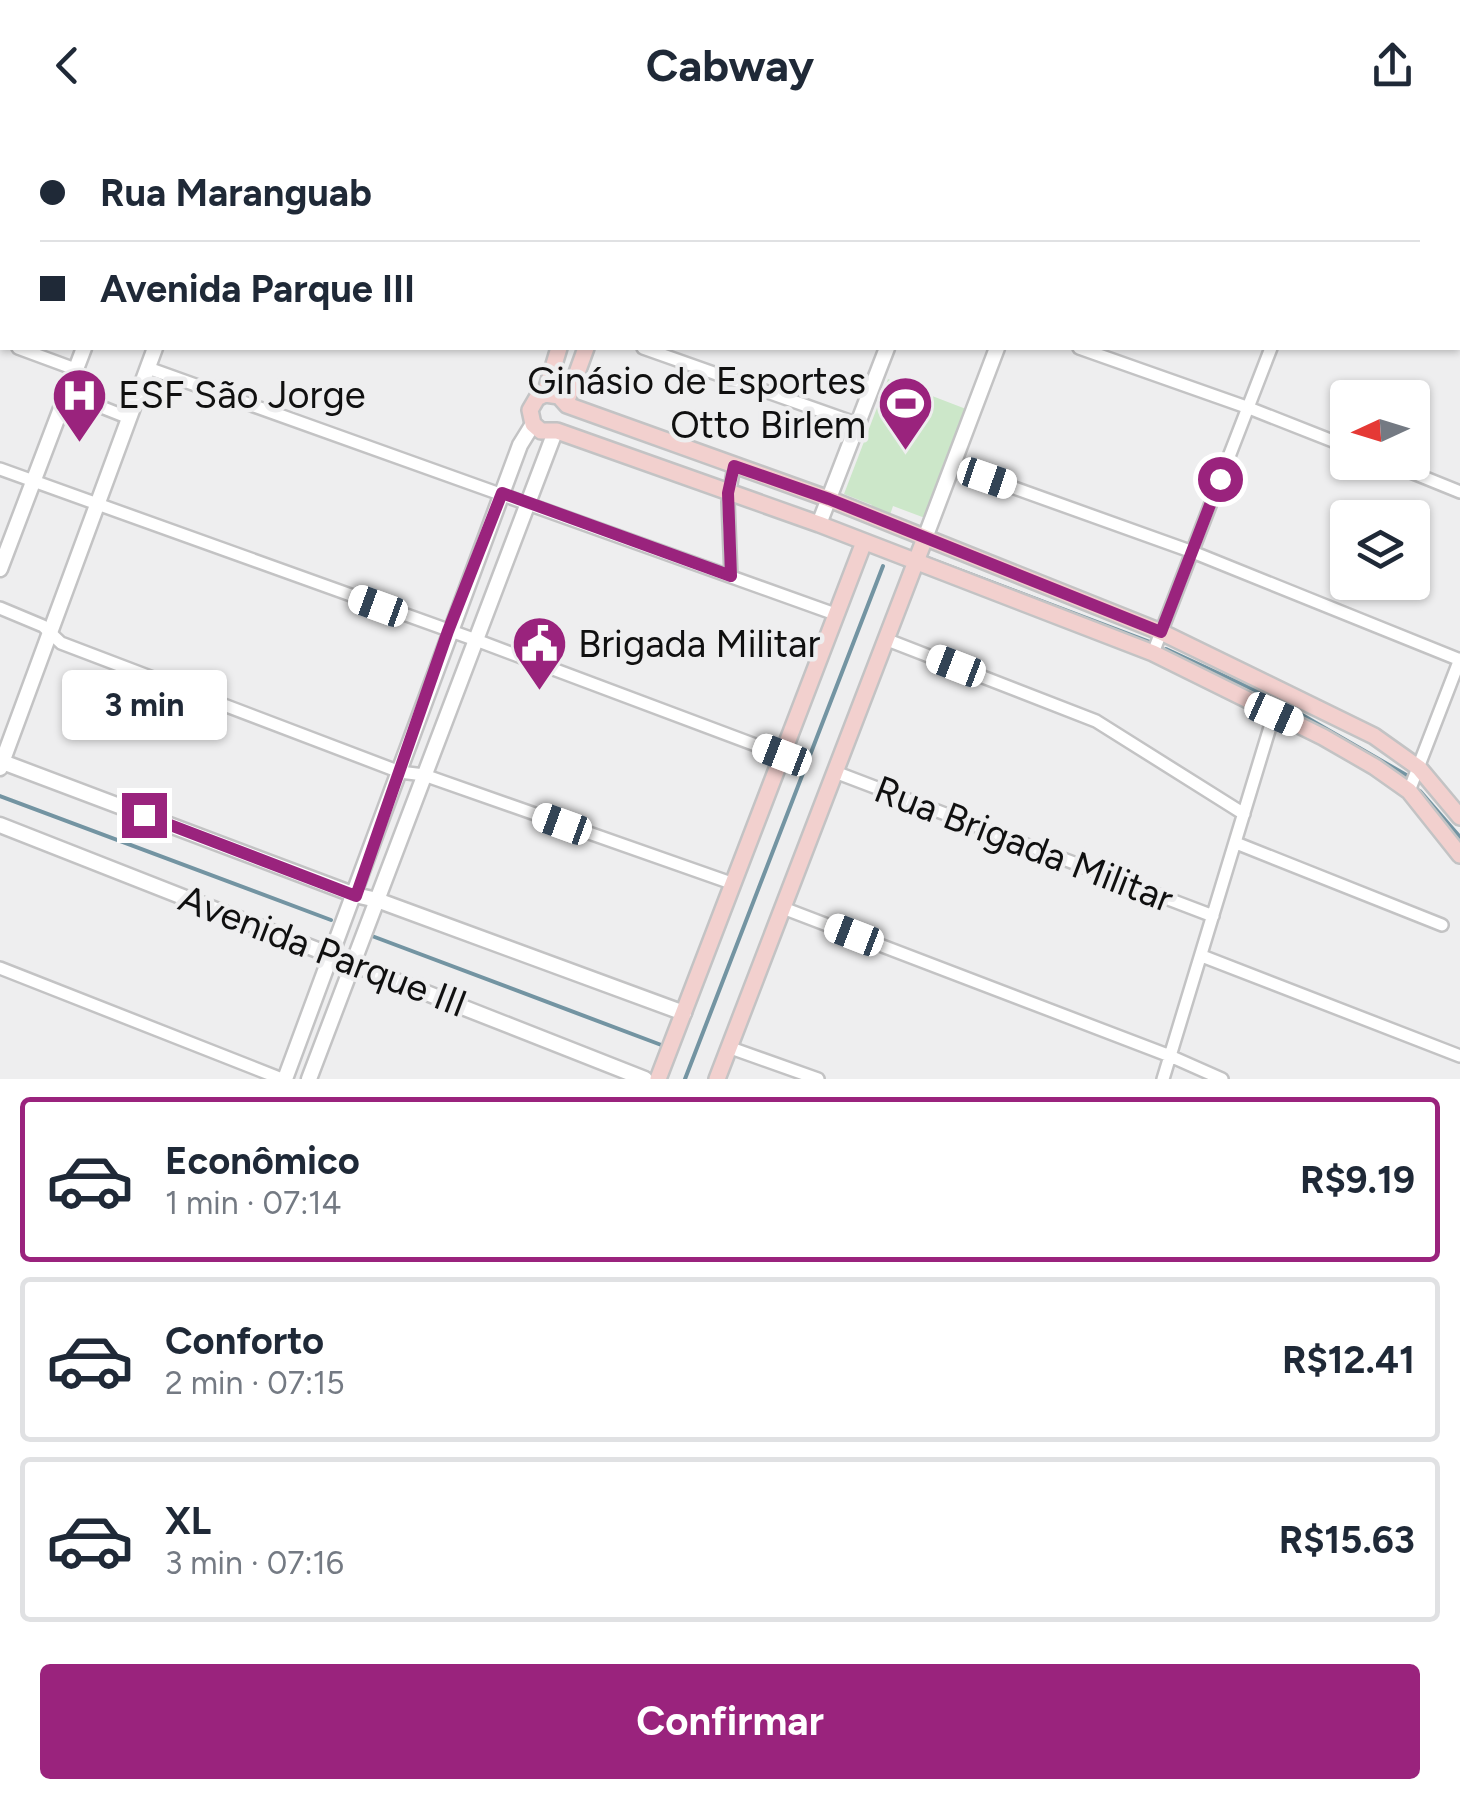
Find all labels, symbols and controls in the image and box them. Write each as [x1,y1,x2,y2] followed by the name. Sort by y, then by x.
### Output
[40,38,95,93] icon: back
[646,38,814,92] text: Cabway
[1365,38,1420,93] icon: share
[100,170,372,216] text: Rua Maranguab
[100,266,415,312] text: Avenida Parque III
[527,358,866,448] place label: Ginásio de Esportes Otto Birlem
[49,365,109,444] hospital icon: ESF São Jorge
[118,372,365,418] place label: ESF São Jorge
[875,373,935,452] sports icon: Ginásio de Esportes Otto Birlem
[1330,380,1430,480] north arrow
[1330,380,1430,600] map controls
[954,454,1020,502] car
[1198,457,1243,502] route start
[1330,500,1430,600] button: layers
[345,582,411,630] car
[509,614,569,693] public building icon: Brigada Militar
[578,621,820,667] place label: Brigada Militar
[923,641,989,691] car
[62,670,226,740] callout: 3 min
[105,686,184,724] text: 3 min
[1240,688,1308,740] car
[749,730,815,780] car
[868,766,1180,922] street label: Rua Brigada Militar
[122,793,167,838] route end
[529,800,595,848] car
[173,875,473,1027] street label: Avenida Parque III
[821,910,887,960] car
[45,1135,135,1225] icon: car
[165,1138,360,1184] text: Econômico
[1300,1157,1415,1203] text: R$9.19
[165,1184,341,1222] text: 1 min · 07:14
[45,1315,135,1405] icon: car
[165,1318,324,1364] text: Conforto
[1282,1337,1415,1383] text: R$12.41
[165,1364,345,1402] text: 2 min · 07:15
[45,1495,135,1585] icon: car
[165,1498,211,1544] text: XL
[1279,1517,1415,1563] text: R$15.63
[165,1544,344,1582] text: 3 min · 07:16
[40,1664,1420,1779] button: Confirmar

